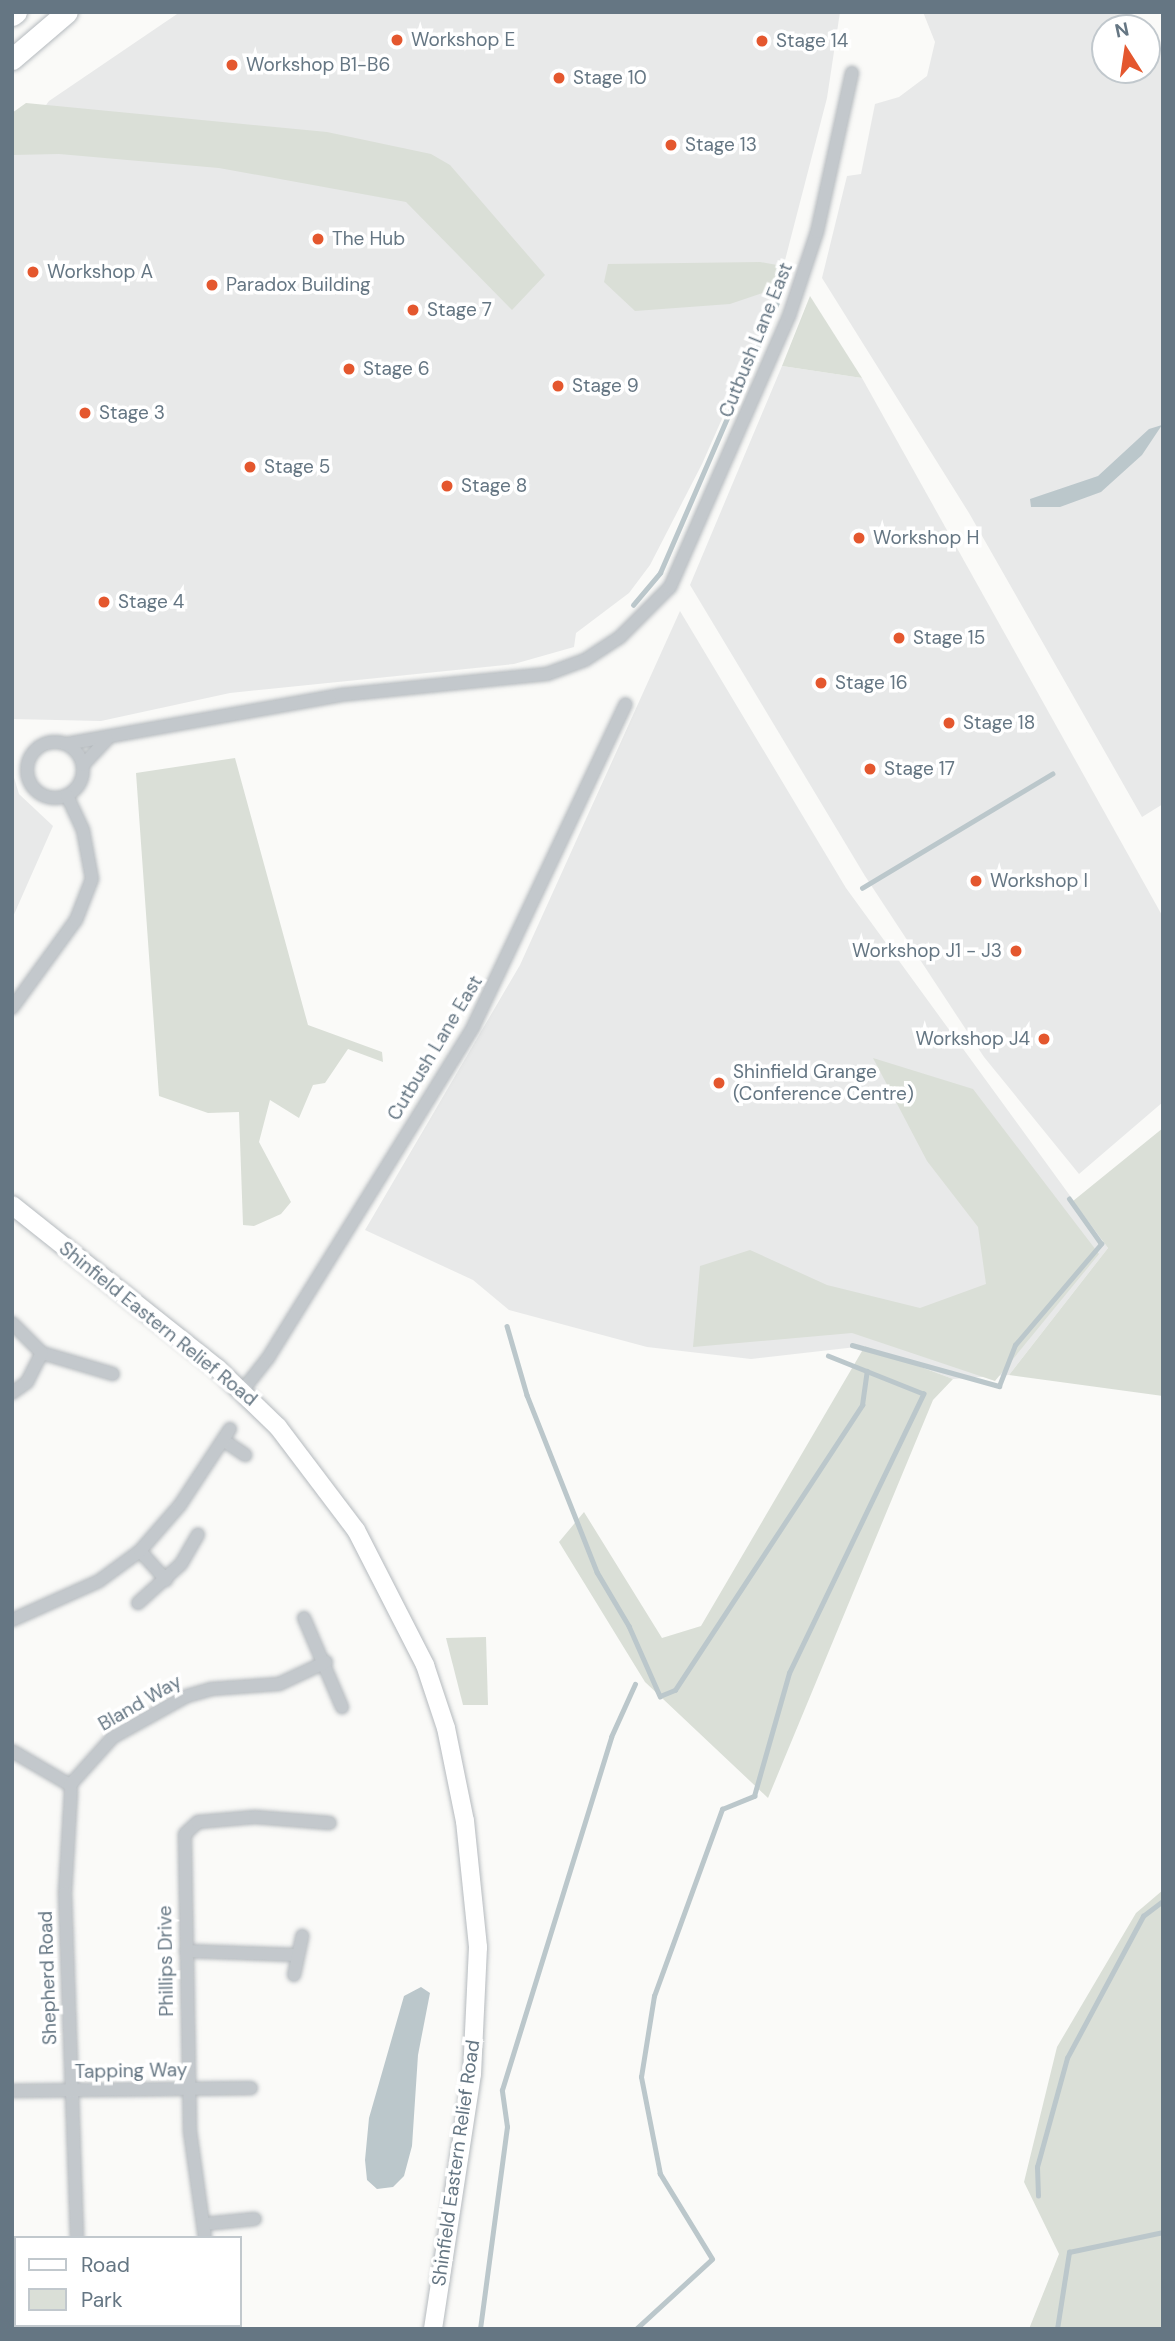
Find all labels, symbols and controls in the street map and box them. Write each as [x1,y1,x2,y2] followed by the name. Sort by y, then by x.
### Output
[1091,14,1161,84] north arrow
[1113,16,1131,44] text: N
[411,29,515,51] place label: Workshop E
[776,30,848,52] place label: Stage 14
[389,32,405,48] marker: Workshop E
[754,33,770,49] marker: Stage 14
[246,54,390,76] place label: Workshop B1-B6
[224,57,240,73] marker: Workshop B1-B6
[573,67,647,89] place label: Stage 10
[551,70,567,86] marker: Stage 10
[685,134,757,156] place label: Stage 13
[663,137,679,153] marker: Stage 13
[332,228,405,250] place label: The Hub
[310,231,326,247] marker: The Hub
[715,259,797,421] street label: Cutbush Lane East
[47,261,153,283] place label: Workshop A
[25,264,41,280] marker: Workshop A
[226,274,371,296] place label: Paradox Building
[204,277,220,293] marker: Paradox Building
[427,299,492,321] place label: Stage 7
[405,302,421,318] marker: Stage 7
[363,358,430,380] place label: Stage 6
[341,361,357,377] marker: Stage 6
[572,375,639,397] place label: Stage 9
[550,378,566,394] marker: Stage 9
[99,402,165,424] place label: Stage 3
[77,405,93,421] marker: Stage 3
[264,456,330,478] place label: Stage 5
[242,459,258,475] marker: Stage 5
[461,475,527,497] place label: Stage 8
[439,478,455,494] marker: Stage 8
[873,527,979,549] place label: Workshop H
[851,530,867,546] marker: Workshop H
[118,591,184,613] place label: Stage 4
[96,594,112,610] marker: Stage 4
[913,627,985,649] place label: Stage 15
[891,630,907,646] marker: Stage 15
[835,672,908,694] place label: Stage 16
[813,675,829,691] marker: Stage 16
[963,712,1035,734] place label: Stage 18
[941,715,957,731] marker: Stage 18
[884,758,955,780] place label: Stage 17
[862,761,878,777] marker: Stage 17
[990,870,1088,892] place label: Workshop I
[968,873,984,889] marker: Workshop I
[852,940,1002,962] place label: Workshop J1 - J3
[1008,943,1024,959] marker: Workshop J1 - J3
[383,971,487,1125] street label: Cutbush Lane East
[916,1028,1030,1050] place label: Workshop J4
[1036,1031,1052,1047] marker: Workshop J4
[733,1061,914,1105] place label: Shinfield Grange (Conference Centre)
[711,1075,727,1091] marker: Shinfield Grange (Conference Centre)
[54,1237,262,1411] street label: Shinfield Eastern Relief Road
[94,1670,186,1736] street label: Bland Way
[154,1905,178,2017] street label: Phillips Drive
[34,1911,62,2045] street label: Shepherd Road
[427,2039,485,2287] street label: Shinfield Eastern Relief Road
[75,2059,187,2083] street label: Tapping Way
[14,2236,242,2327] legend
[81,2251,130,2279] text: Road
[81,2286,122,2314] text: Park

